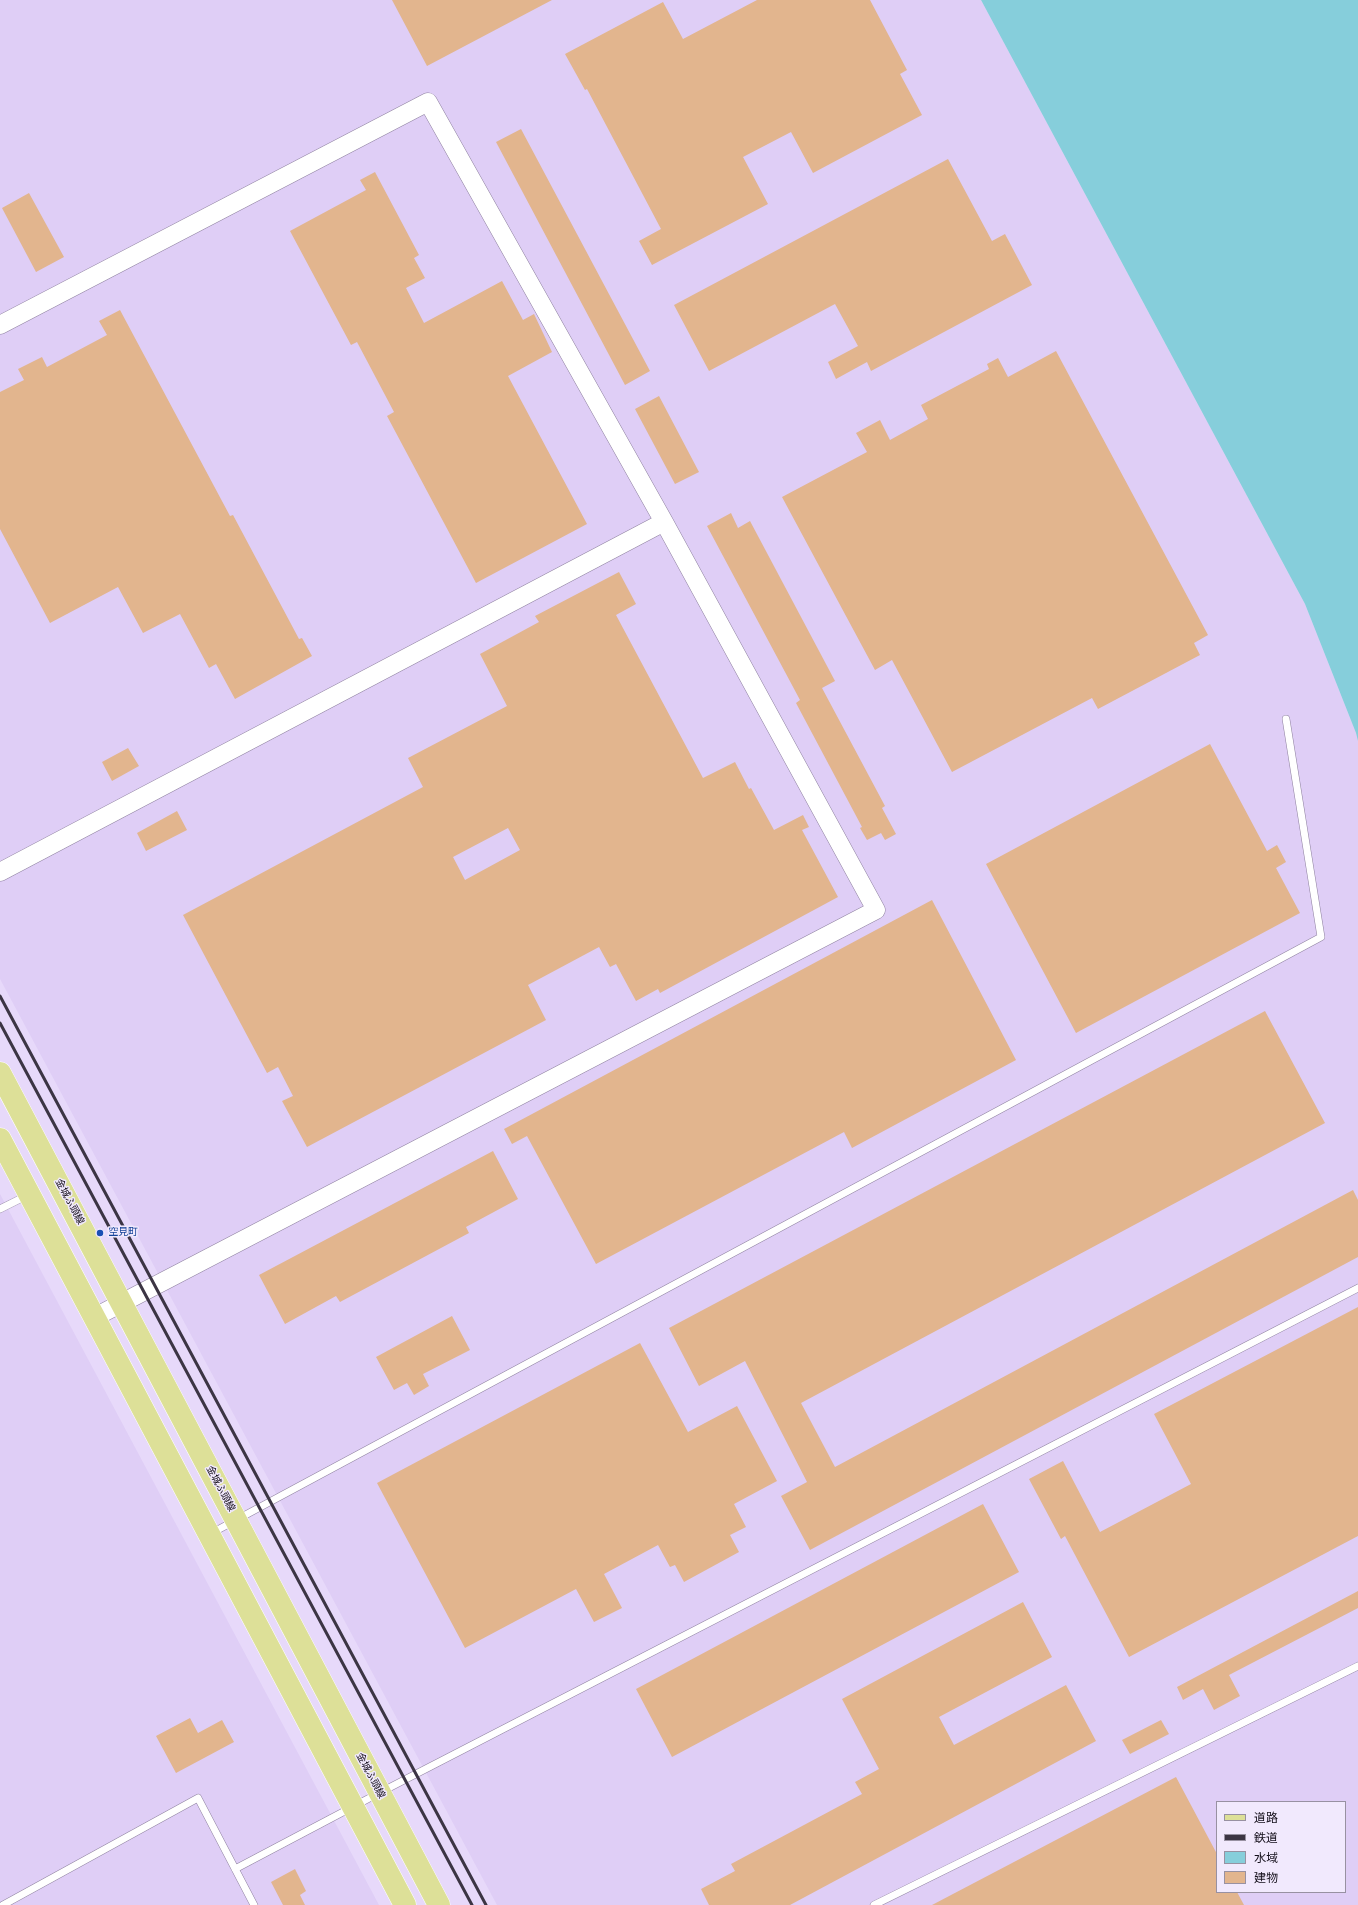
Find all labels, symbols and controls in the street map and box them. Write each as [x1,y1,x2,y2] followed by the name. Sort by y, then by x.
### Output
[52,1177,86,1227] street label: 金城ふ頭線
[108,1227,138,1239] place label: 空見町
[95,1228,105,1238] marker: 空見町
[203,1464,237,1514] street label: 金城ふ頭線
[353,1751,387,1801] street label: 金城ふ頭線
[1216,1801,1346,1893] legend
[1254,1810,1278,1827] text: 道路
[1254,1830,1278,1847] text: 鉄道
[1254,1850,1278,1867] text: 水域
[1254,1870,1278,1887] text: 建物

